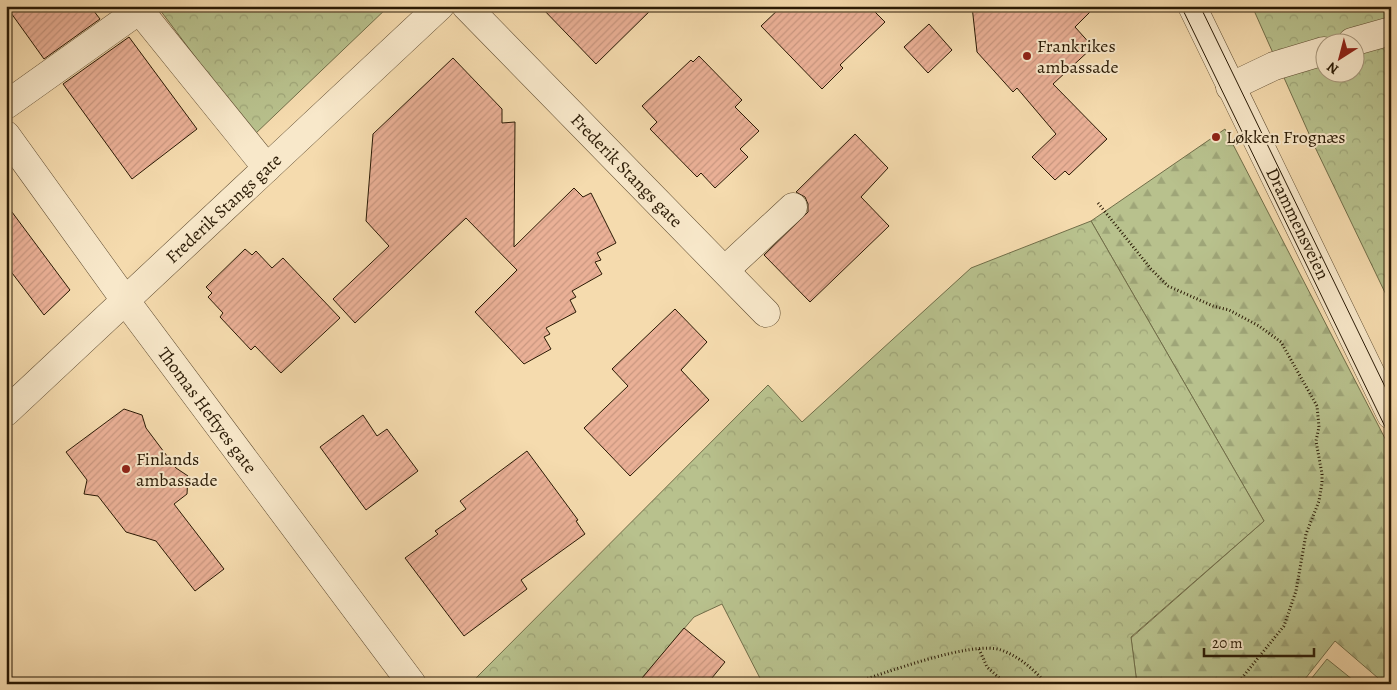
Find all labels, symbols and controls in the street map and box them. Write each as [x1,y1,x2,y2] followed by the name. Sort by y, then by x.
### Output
[1314,32,1364,82] north arrow
[1037,34,1119,79] place label: Frankrikes ambassade
[1021,50,1033,62] marker: Frankrikes ambassade
[1323,57,1342,79] text: N
[565,108,688,233] street label: Frederik Stangs gate
[1226,125,1346,149] place label: Løkken Frognæs
[1210,131,1222,143] marker: Løkken Frognæs
[160,148,287,269] street label: Frederik Stangs gate
[1260,164,1335,284] street label: Drammensveien
[152,342,262,478] street label: Thomas Heftyes gate
[136,447,218,492] place label: Finlands ambassade
[120,463,132,475] marker: Finlands ambassade
[1204,625,1314,657] scale bar
[1212,633,1243,653] text: 20 m

